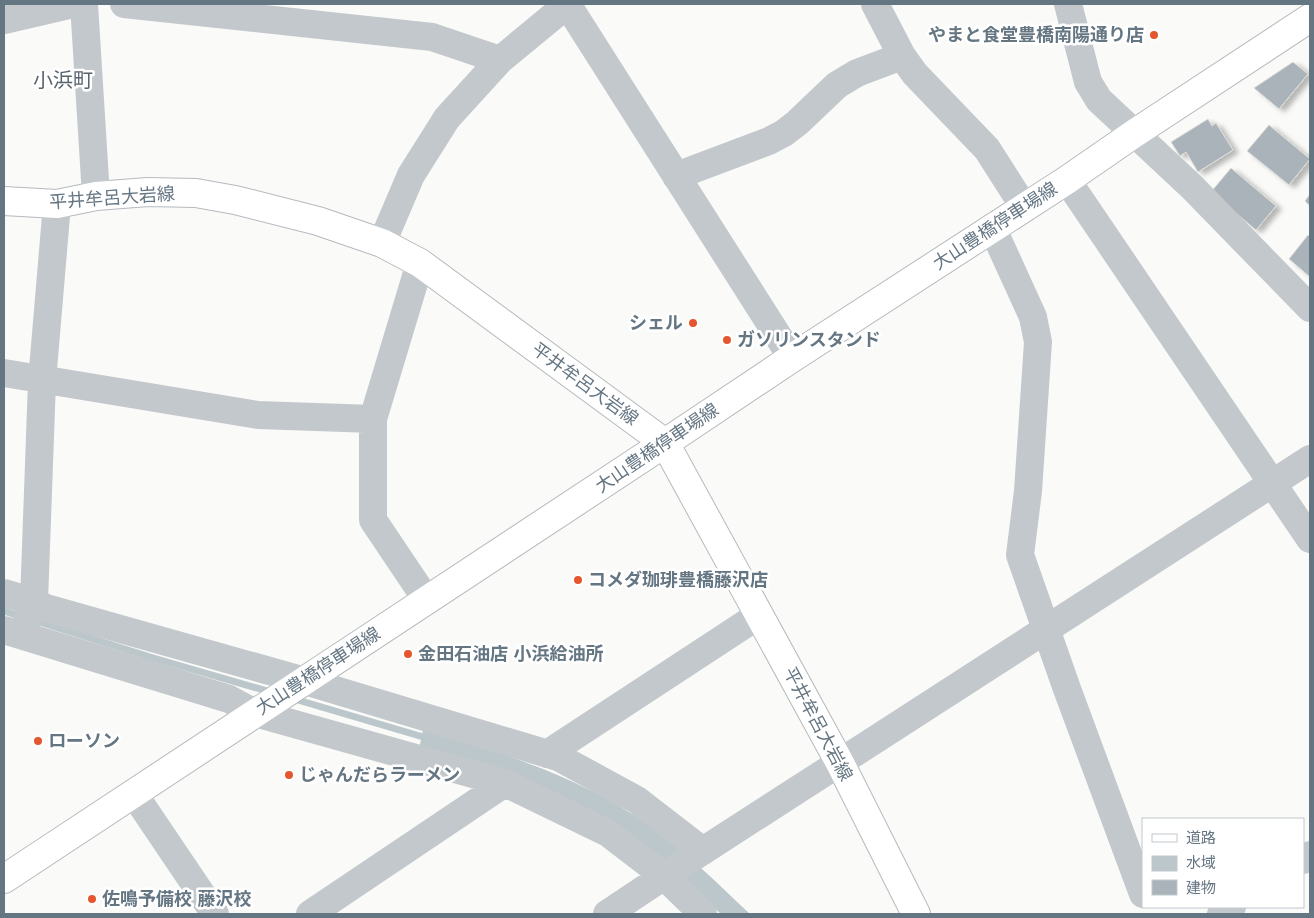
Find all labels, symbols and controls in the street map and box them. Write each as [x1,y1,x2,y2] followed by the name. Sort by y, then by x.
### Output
[928,22,1144,48] place label: やまと食堂豊橋南陽通り店
[1148,29,1160,41] marker: やまと食堂豊橋南陽通り店
[33,66,93,95] district label: 小浜町
[928,176,1062,276] street label: 大山豊橋停車場線
[48,181,176,215] street label: 平井牟呂大岩線
[629,310,683,336] place label: シェル
[687,317,699,329] marker: シェル
[737,327,881,353] place label: ガソリンスタンド
[721,334,733,346] marker: ガソリンスタンド
[526,336,644,432] street label: 平井牟呂大岩線
[590,397,724,499] street label: 大山豊橋停車場線
[588,567,768,593] place label: コメダ珈琲豊橋藤沢店
[572,574,584,586] marker: コメダ珈琲豊橋藤沢店
[251,621,385,721] street label: 大山豊橋停車場線
[418,641,603,667] place label: 金田石油店 小浜給油所
[402,648,414,660] marker: 金田石油店 小浜給油所
[777,662,859,786] street label: 平井牟呂大岩線
[48,728,120,754] place label: ローソン
[32,735,44,747] marker: ローソン
[299,762,460,788] place label: じゃんだらラーメン
[283,769,295,781] marker: じゃんだらラーメン
[1142,818,1304,908] legend
[1186,827,1216,849] text: 道路
[1186,852,1216,874] text: 水域
[1186,877,1216,899] text: 建物
[102,886,251,912] place label: 佐鳴予備校 藤沢校
[86,893,98,905] marker: 佐鳴予備校 藤沢校

